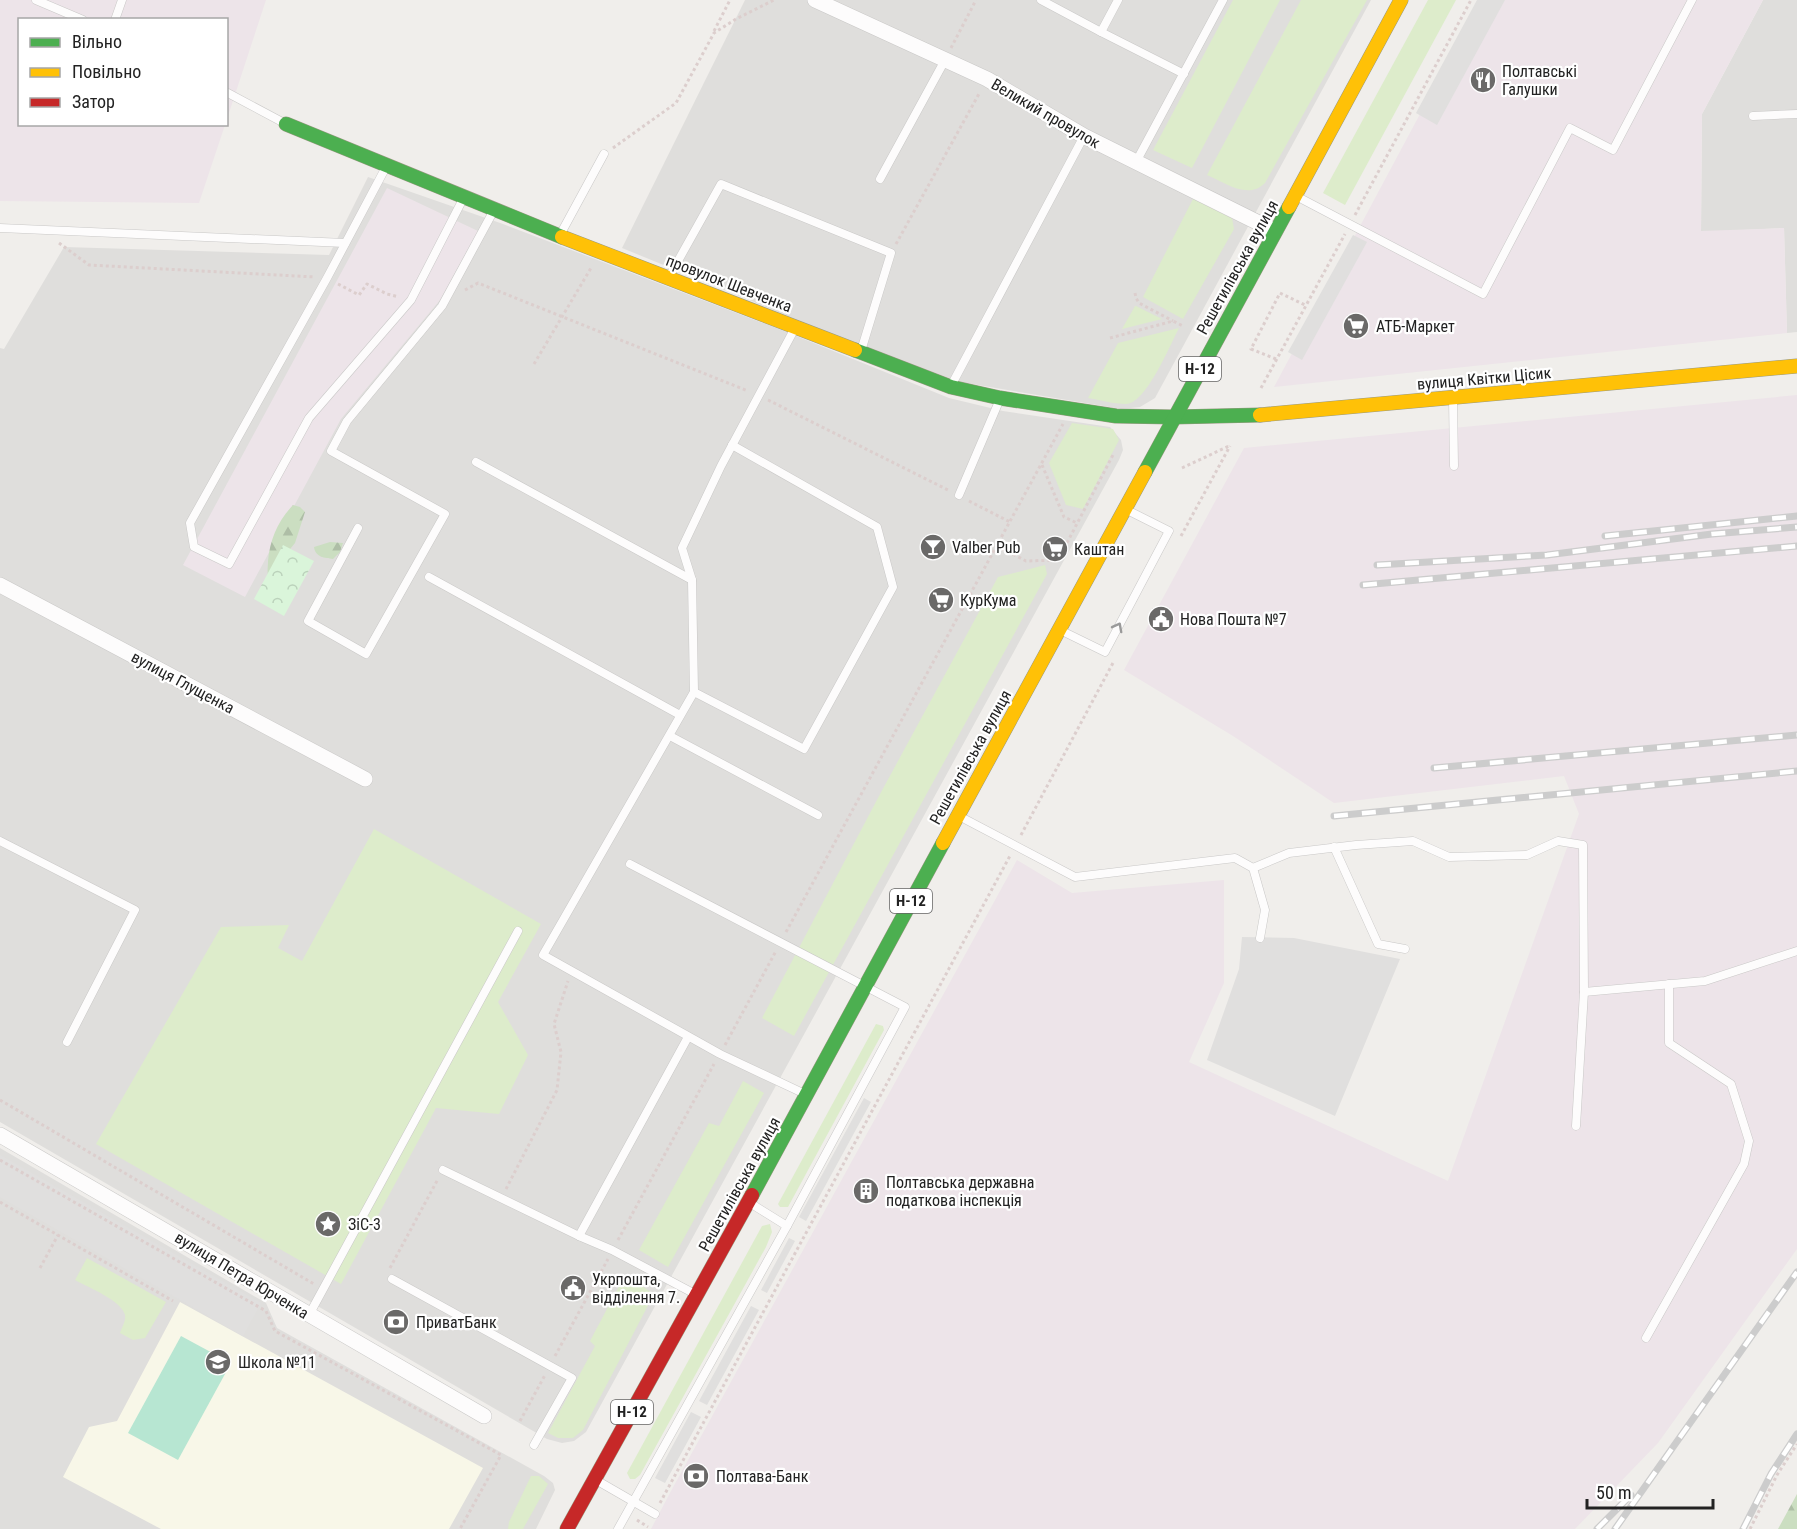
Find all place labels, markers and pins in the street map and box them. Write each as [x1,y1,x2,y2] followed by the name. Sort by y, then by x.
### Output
[1502,62,1577,99] place label: Полтавські Галушки
[1468,65,1498,95] restaurant icon: Полтавські Галушки
[1341,311,1371,341] supermarket icon: АТБ-Маркет
[1376,317,1455,336] place label: АТБ-Маркет
[918,532,948,562] bar icon: Valber Pub
[1040,534,1070,564] supermarket icon: Каштан
[952,538,1020,557] place label: Valber Pub
[1074,540,1124,559] place label: Каштан
[926,585,956,615] supermarket icon: КурКума
[960,591,1017,610] place label: КурКума
[1146,604,1176,634] public building icon: Нова Пошта №7
[1180,610,1287,629] place label: Нова Пошта №7
[886,1173,1034,1210] place label: Полтавська державна податкова інспекція
[851,1176,881,1206] building icon: Полтавська державна податкова інспекція
[313,1209,343,1239] place icon: ЗіС-3
[348,1215,381,1234] place label: ЗіС-3
[592,1270,680,1307] place label: Укрпошта, відділення 7.
[558,1273,588,1303] public building icon: Укрпошта, відділення 7.
[381,1307,411,1337] bank icon: ПриватБанк
[416,1313,497,1332] place label: ПриватБанк
[203,1347,233,1377] school or university icon: Школа №11
[238,1353,316,1372] place label: Школа №11
[681,1461,711,1491] bank icon: Полтава-Банк
[716,1467,809,1486] place label: Полтава-Банк

